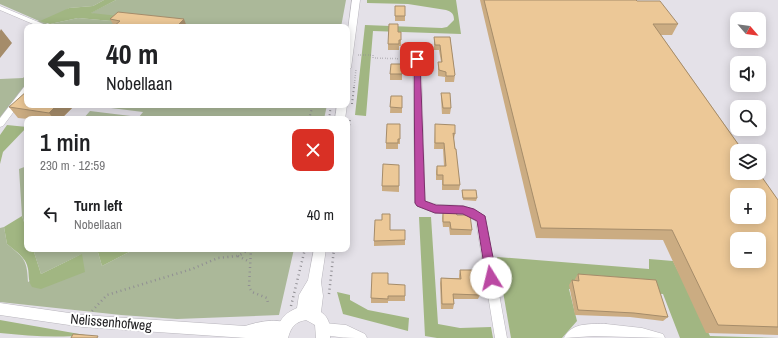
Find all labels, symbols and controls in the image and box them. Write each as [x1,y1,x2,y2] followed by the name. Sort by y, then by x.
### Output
[730,12,766,48] north arrow
[730,12,766,268] map controls
[106,35,158,73] text: 40 m
[40,40,92,92] icon: left
[400,42,434,76] pin
[406,48,428,70] icon: arrive
[730,56,766,92] button: sound
[106,71,172,96] text: Nobellaan
[730,100,766,136] button: search
[40,126,91,158] text: 1 min
[292,129,334,171] button: close
[730,144,766,180] button: layers
[40,157,105,174] text: 230 m · 12:59
[730,188,766,224] button: +
[74,195,122,216] text: Turn left
[40,203,62,225] icon: left
[307,204,334,225] text: 40 m
[74,216,122,233] text: Nobellaan
[730,232,766,268] button: −
[470,257,512,299] position arrow
[70,309,153,335] street label: Nelissenhofweg

